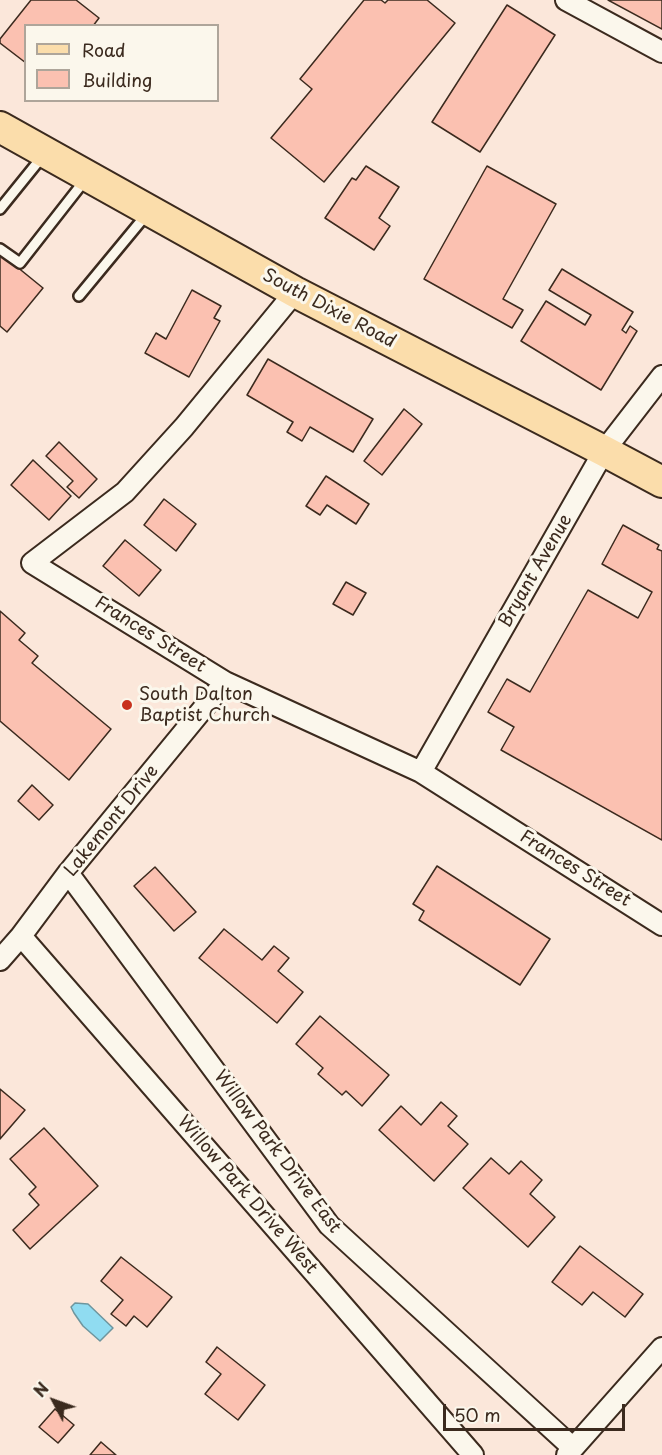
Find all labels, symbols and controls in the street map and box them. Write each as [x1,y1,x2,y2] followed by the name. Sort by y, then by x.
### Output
[24,24,219,102] legend
[82,36,126,63] text: Road
[82,66,152,93] text: Building
[259,265,399,353] street label: South Dixie Road
[495,511,577,631] street label: Bryant Avenue
[91,592,209,678] street label: Frances Street
[139,684,270,726] place label: South Dalton Baptist Church
[120,698,134,712] marker: South Dalton Baptist Church
[60,761,164,881] street label: Lakemont Drive
[516,826,634,912] street label: Frances Street
[209,1066,345,1238] street label: Willow Park Drive East
[172,1111,322,1279] street label: Willow Park Drive West
[24,1371,84,1431] north arrow
[27,1377,54,1402] text: N
[446,1392,628,1430] scale bar
[454,1401,501,1428] text: 50 m

